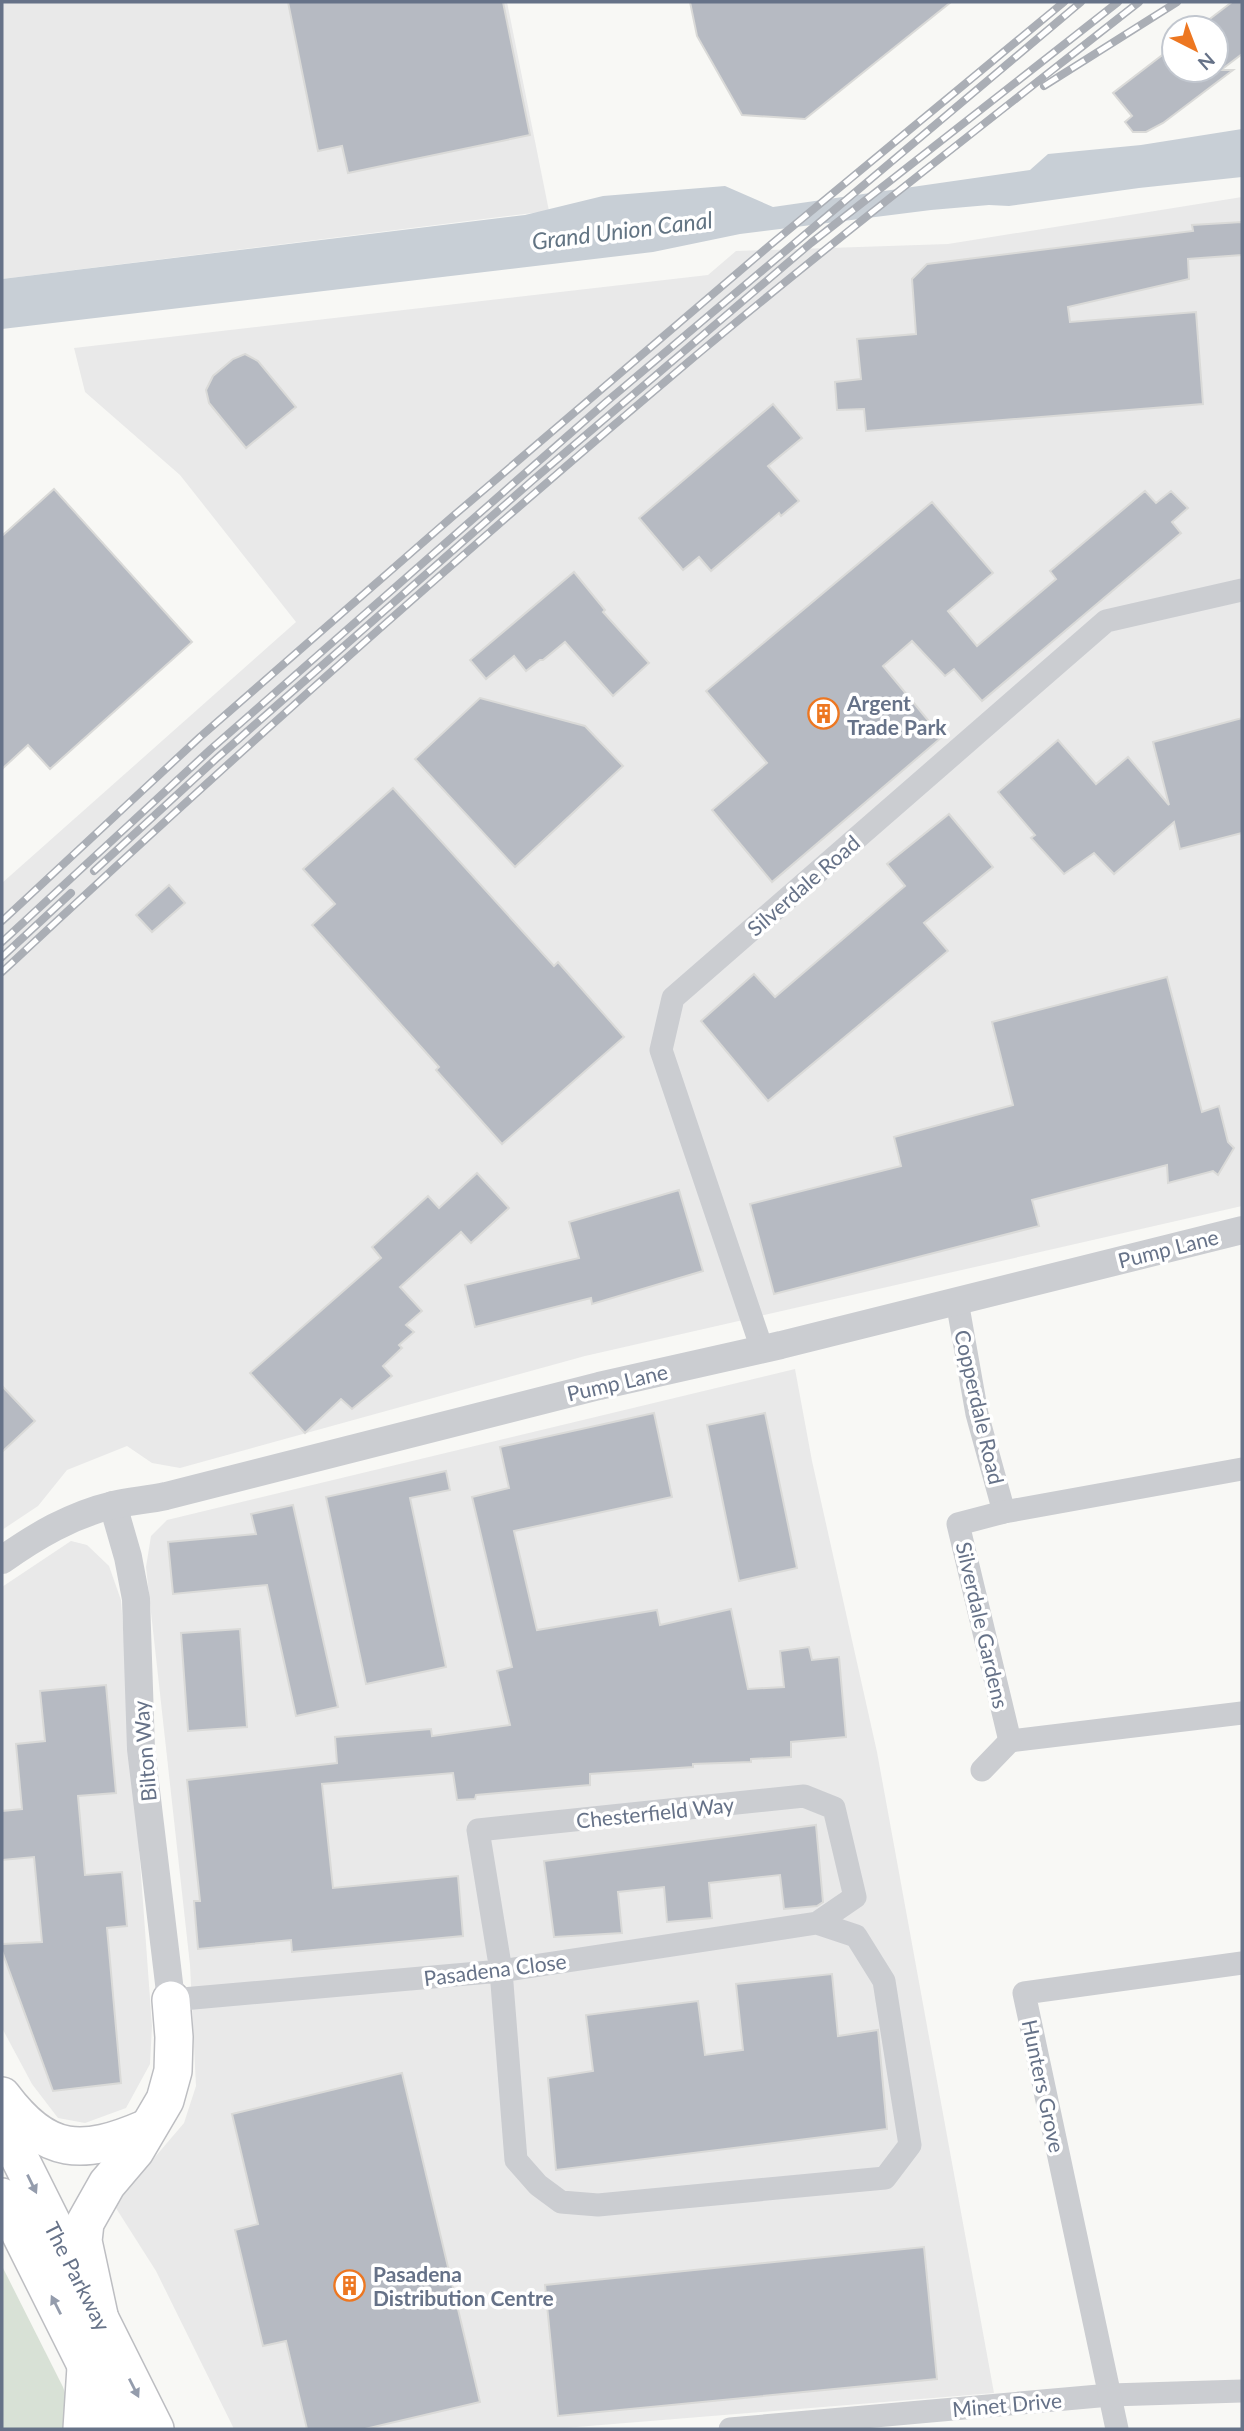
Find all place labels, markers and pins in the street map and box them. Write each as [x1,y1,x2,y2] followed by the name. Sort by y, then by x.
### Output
[846,690,947,739] place label: Argent Trade Park
[807,697,841,731] building icon: Argent Trade Park
[373,2261,554,2310] place label: Pasadena Distribution Centre
[333,2268,367,2302] building icon: Pasadena Distribution Centre

